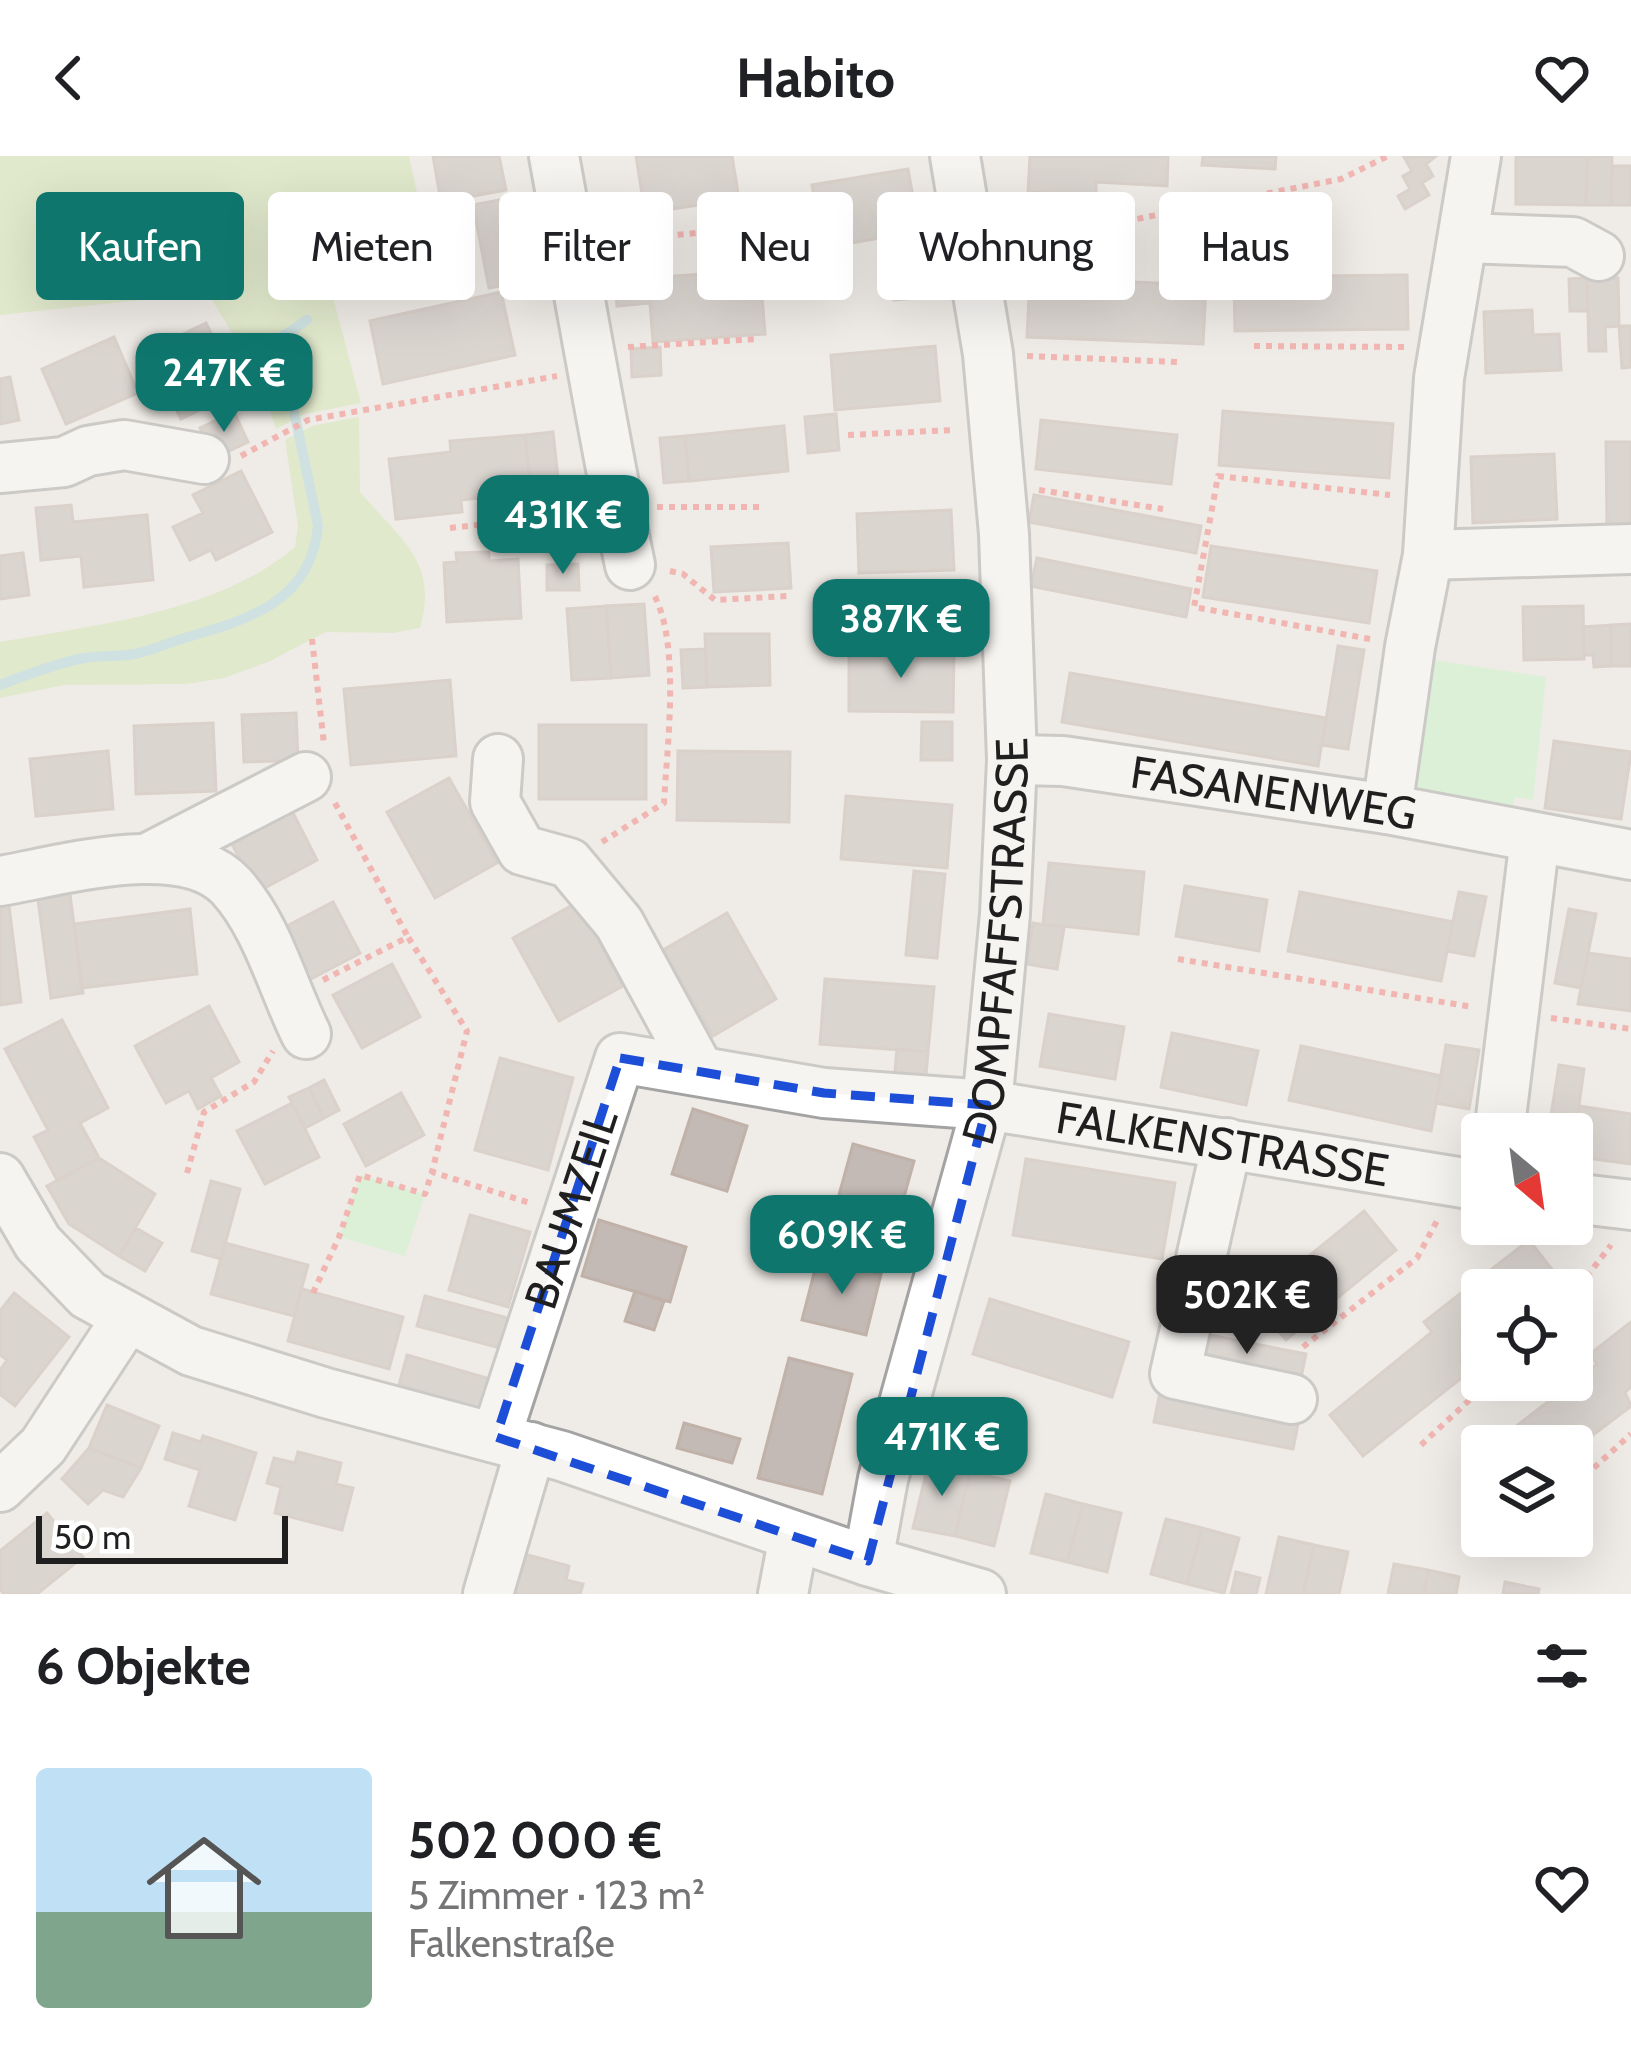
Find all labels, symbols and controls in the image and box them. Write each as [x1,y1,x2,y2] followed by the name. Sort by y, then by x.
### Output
[36,45,102,111] icon: back
[736,45,895,111] text: Habito
[1529,45,1595,111] icon: heart
[36,192,244,300] chip: Kaufen
[268,192,475,300] chip: Mieten
[499,192,673,300] chip: Filter
[697,192,853,300] chip: Neu
[877,192,1135,300] chip: Wohnung
[1159,192,1332,300] chip: Haus
[126,333,322,435] pin: 247K €
[163,348,285,396] text: 247K €
[465,475,661,577] pin: 431K €
[504,490,622,538] text: 431K €
[803,579,999,681] pin: 387K €
[840,594,962,642] text: 387K €
[950,737,1039,1150] street label: DOMPFAFFSTRASSE
[1127,744,1421,841] street label: FASANENWEG
[1052,1090,1393,1197] street label: FALKENSTRASSE
[513,1102,629,1315] street label: BAUMZEIL
[1461,1113,1593,1245] north arrow
[1461,1113,1593,1557] map controls
[744,1195,940,1297] pin: 609K €
[777,1210,907,1258] text: 609K €
[1149,1255,1345,1357] pin: 502K €
[1461,1269,1593,1401] button: locate
[1183,1270,1311,1318] text: 502K €
[844,1397,1040,1499] pin: 471K €
[884,1412,1000,1460] text: 471K €
[1461,1425,1593,1557] button: layers
[36,1510,288,1563] scale bar
[54,1517,131,1557] text: 50 m
[1529,1633,1595,1699] icon: filters
[36,1635,251,1697] text: 6 Objekte
[408,1809,662,1871] text: 502 000 €
[132,1816,276,1960] icon: home
[1529,1855,1595,1921] icon: heart
[408,1871,705,1919] text: 5 Zimmer · 123 m²
[408,1919,615,1967] text: Falkenstraße

